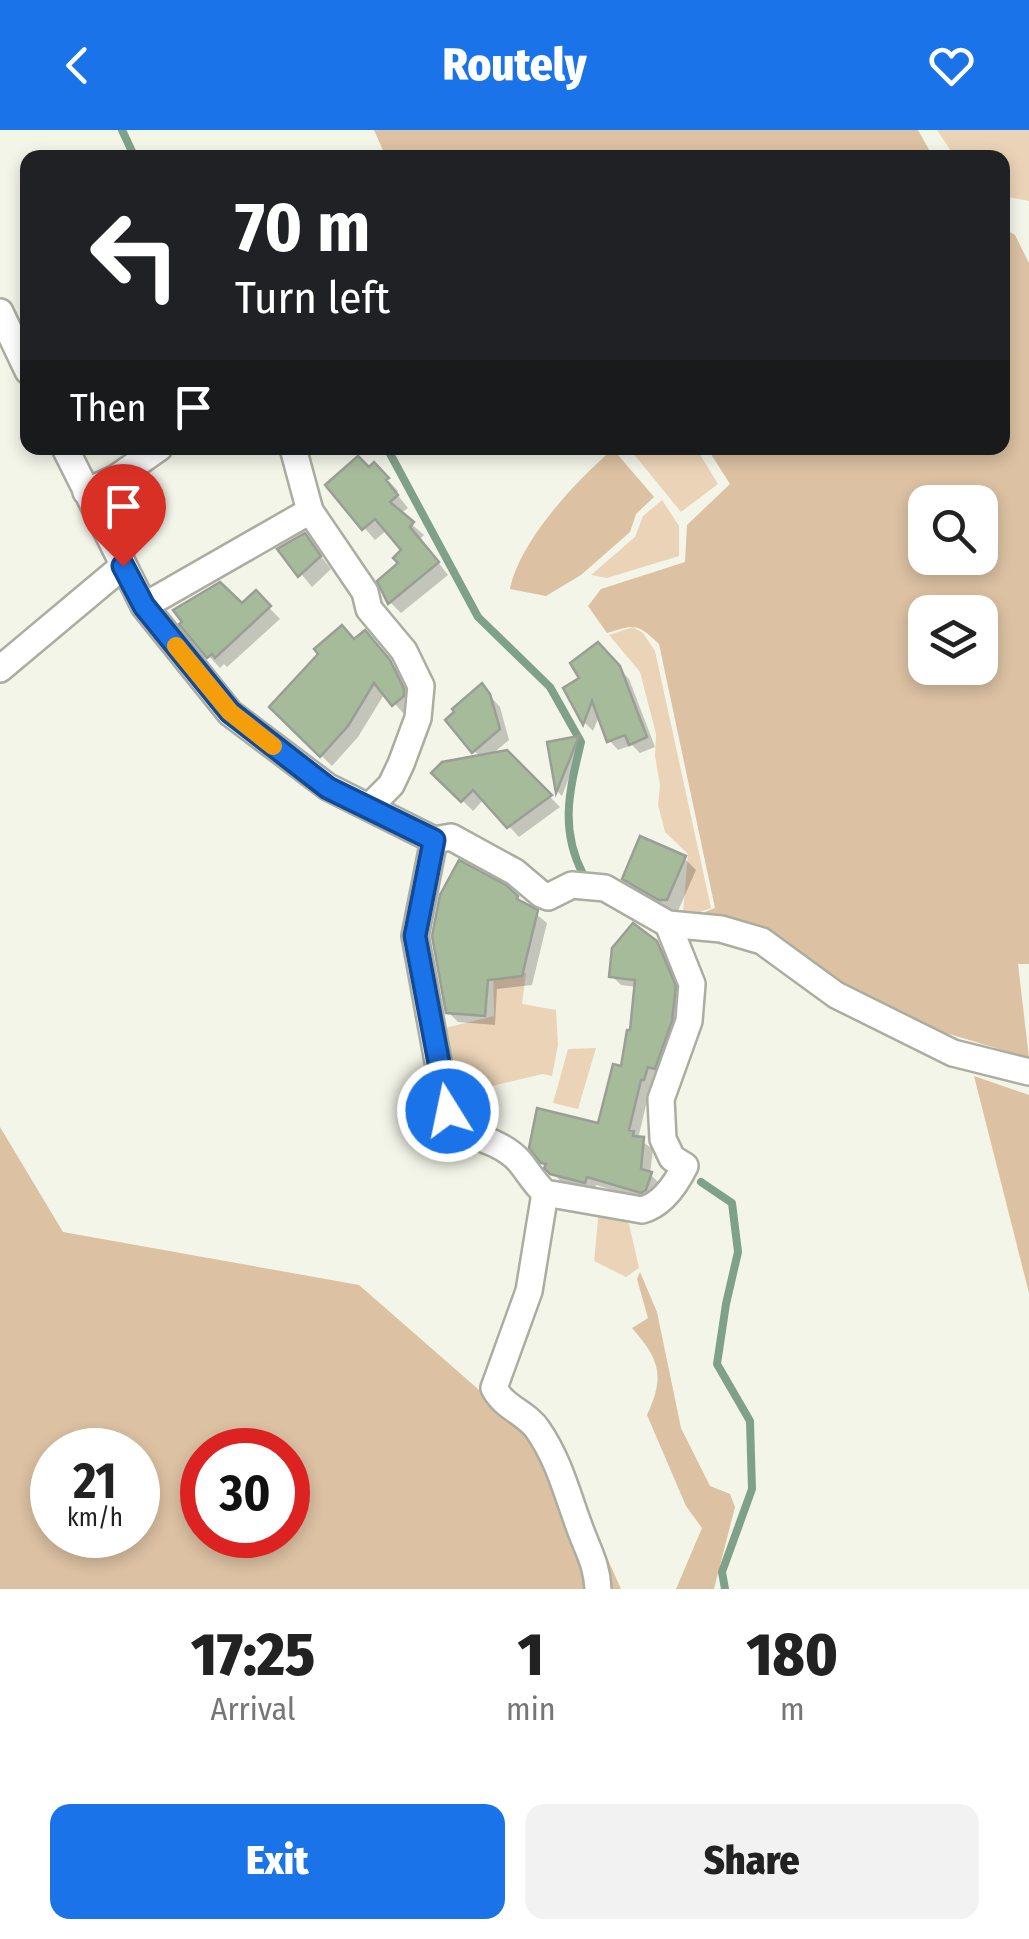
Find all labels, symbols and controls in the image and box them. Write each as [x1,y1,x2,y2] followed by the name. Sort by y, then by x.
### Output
[50,38,105,93] icon: back
[442,38,587,92] text: Routely
[924,38,979,93] icon: heart
[235,186,370,270] text: 70 m
[70,190,200,320] icon: left
[235,271,390,325] text: Turn left
[166,380,221,435] icon: arrive
[70,385,146,431] text: Then
[81,464,166,567] pin
[96,479,151,534] icon: arrive
[908,485,998,685] map controls
[908,485,998,575] button: search
[908,595,998,685] button: layers
[396,1059,500,1163] position arrow
[180,1428,310,1558] speed limit sign: 30
[73,1451,117,1511] text: 21
[67,1503,123,1533] text: km/h
[191,1619,315,1691] text: 17:25
[518,1619,544,1691] text: 1
[747,1619,838,1691] text: 180
[211,1690,295,1728] text: Arrival
[506,1690,556,1728] text: min
[780,1690,805,1728] text: m
[50,1804,505,1919] button: Exit
[525,1804,979,1919] button: Share

